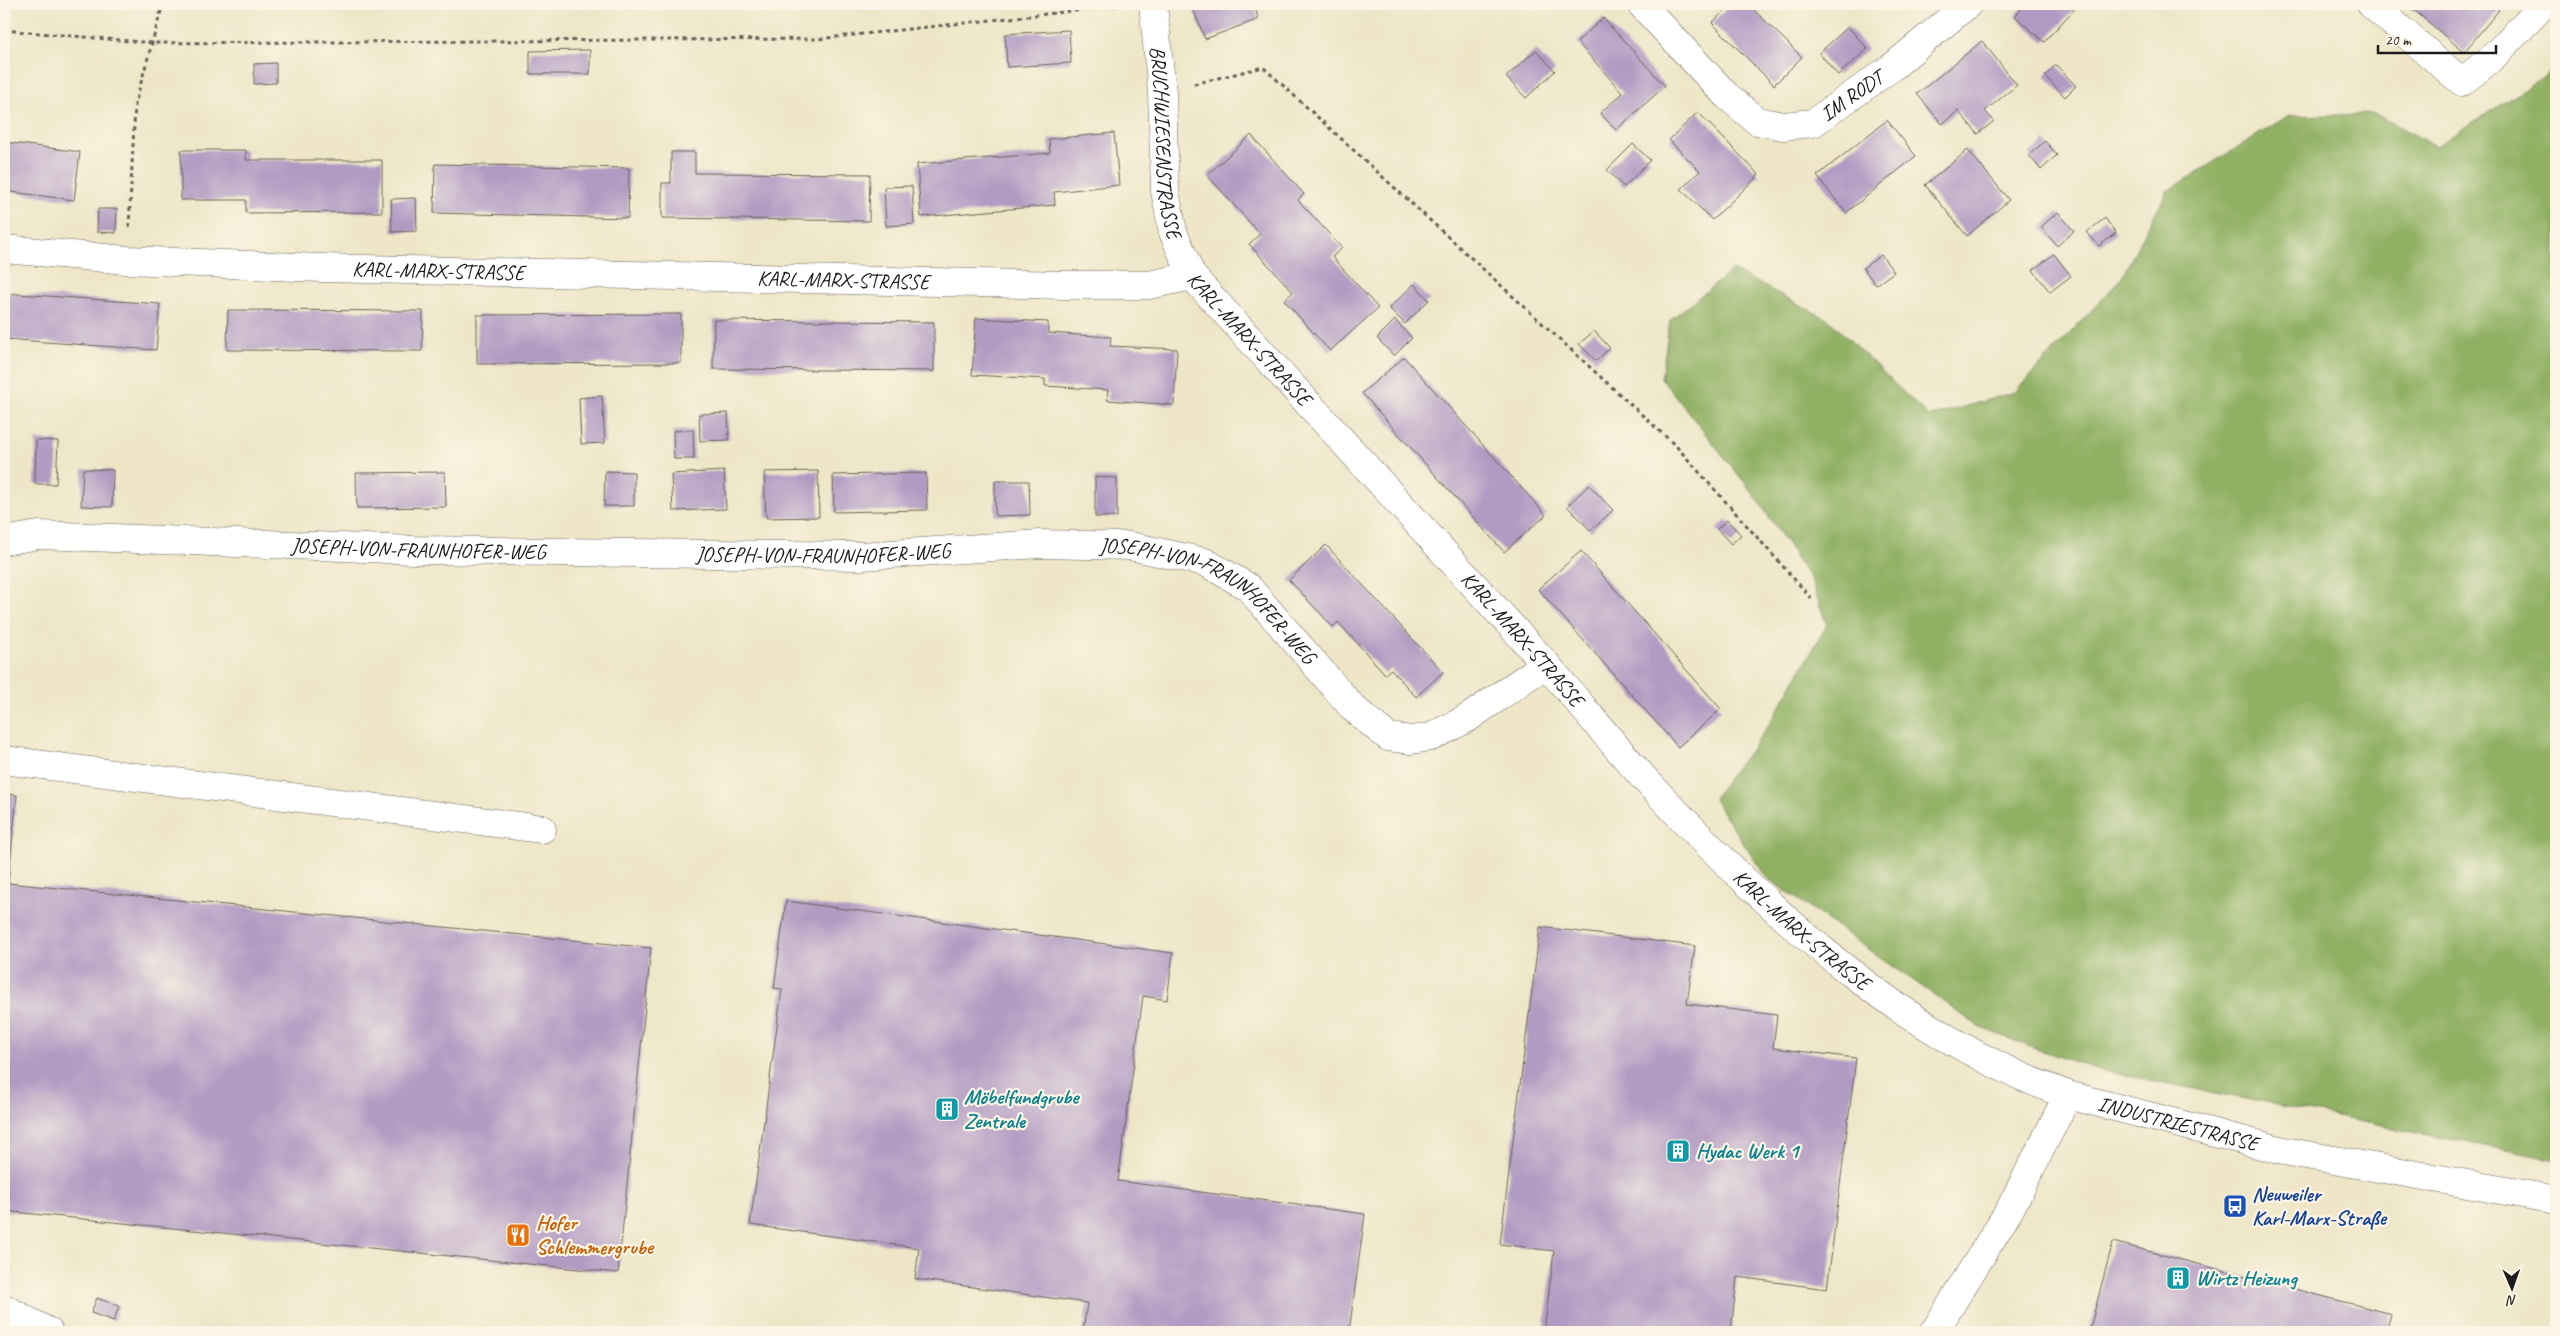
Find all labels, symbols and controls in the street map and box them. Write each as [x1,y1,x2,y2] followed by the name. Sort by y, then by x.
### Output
[2378,22,2495,54] scale bar
[2385,31,2412,50] text: 20 m
[1144,45,1188,245] street label: BRUCHWIESENSTRASSE
[1815,62,1892,127] street label: IM RODT
[352,256,527,286] street label: KARL-MARX-STRASSE
[757,265,932,295] street label: KARL-MARX-STRASSE
[1181,266,1319,413] street label: KARL-MARX-STRASSE
[289,532,548,565] street label: JOSEPH-VON-FRAUNHOFER-WEG
[1098,532,1323,671] street label: JOSEPH-VON-FRAUNHOFER-WEG
[695,537,954,569] street label: JOSEPH-VON-FRAUNHOFER-WEG
[1455,566,1591,714] street label: KARL-MARX-STRASSE
[1728,864,1877,997] street label: KARL-MARX-STRASSE
[964,1084,1080,1134] place label: Möbelfundgrube Zentrale
[2095,1090,2263,1157] street label: INDUSTRIESTRASSE
[934,1096,960,1122] building icon: Möbelfundgrube Zentrale
[1665,1138,1691,1164] building icon: Hydac Werk 1
[1696,1138,1801,1164] place label: Hydac Werk 1
[2252,1181,2388,1231] place label: Neuweiler Karl-Marx-Straße
[2222,1193,2248,1219] bus stop icon: Neuweiler Karl-Marx-Straße
[536,1210,655,1260] place label: Hofer Schlemmergrube
[505,1222,531,1248] restaurant icon: Hofer Schlemmergrube
[2488,1264,2538,1314] north arrow
[2165,1265,2191,1291] building icon: Wirtz Heizung
[2196,1265,2299,1291] place label: Wirtz Heizung
[2505,1292,2517,1309] text: N

